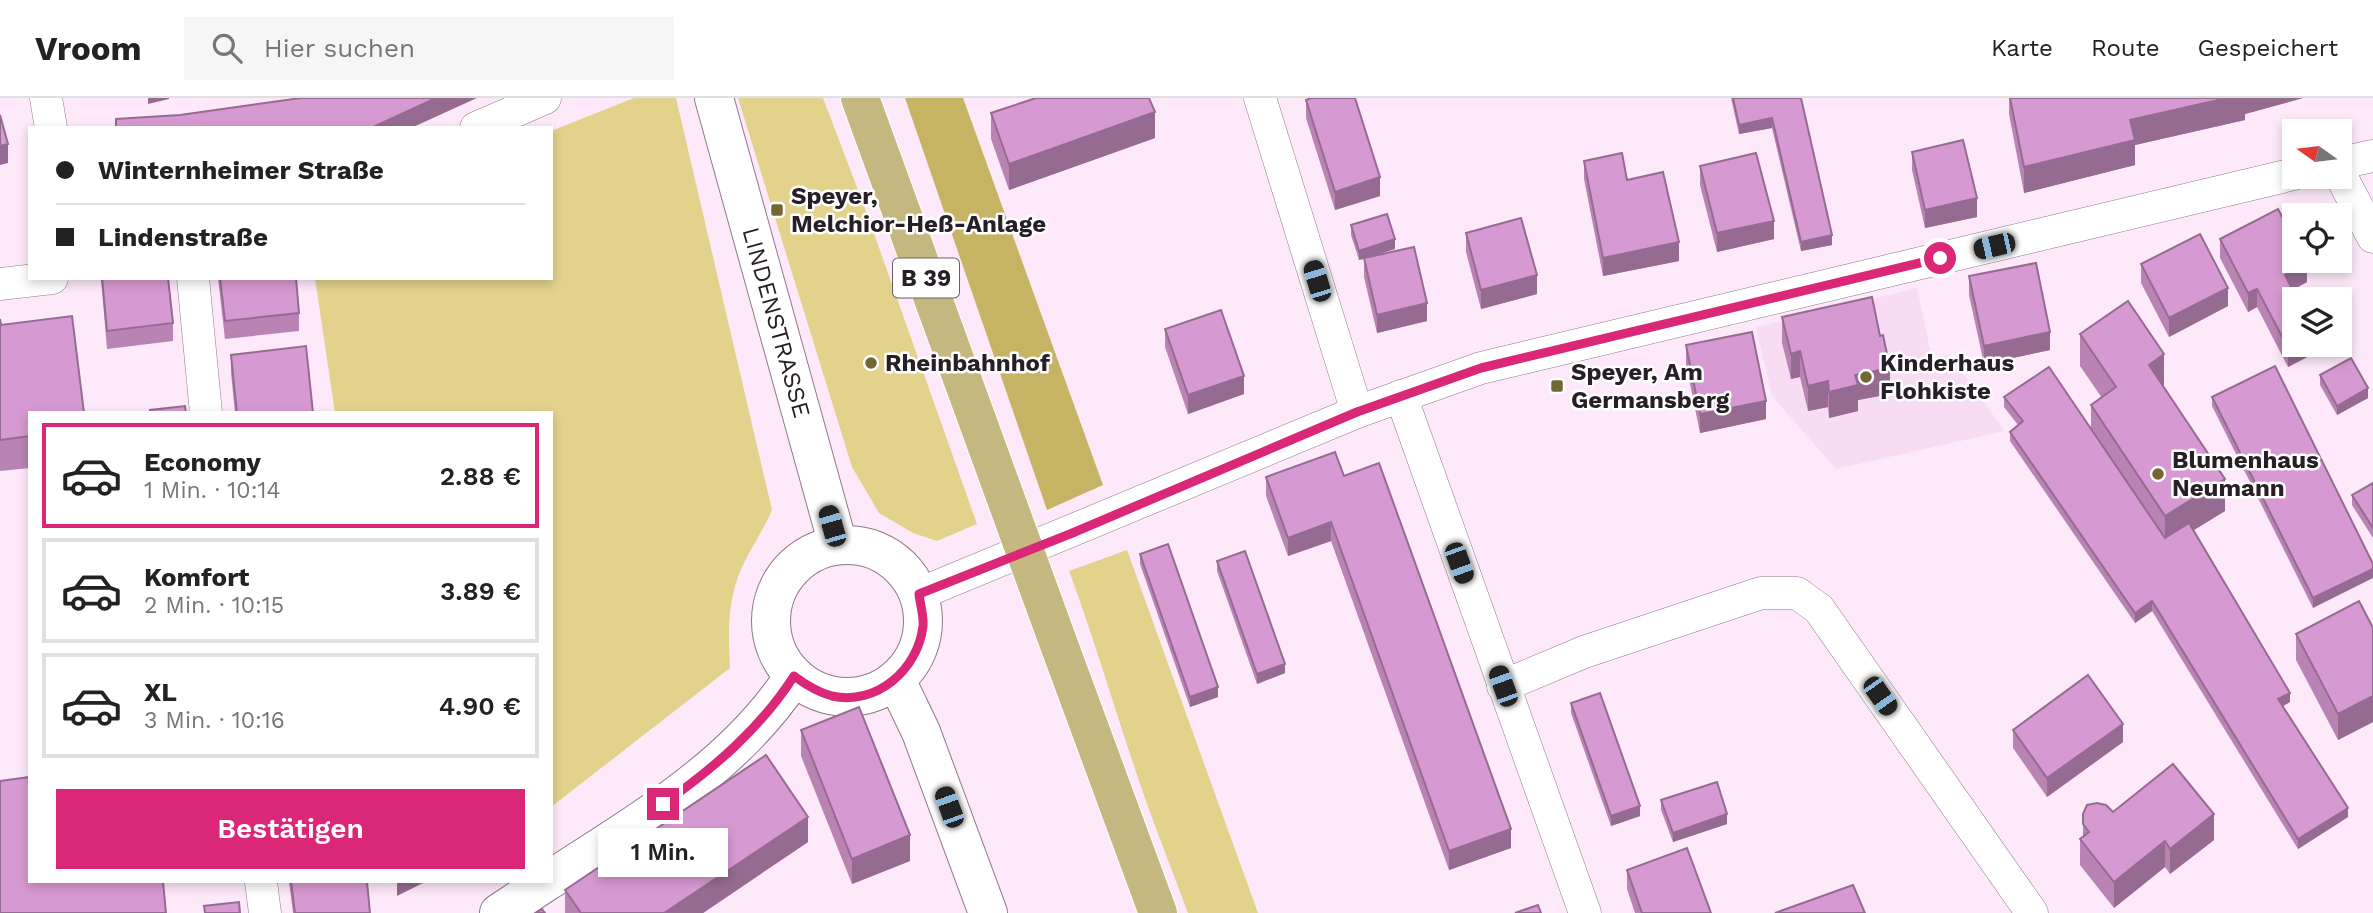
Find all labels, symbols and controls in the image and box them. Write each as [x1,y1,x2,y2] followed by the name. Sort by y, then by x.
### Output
[184,17,674,80] search box
[35,29,142,68] text: Vroom
[208,29,246,67] icon: search
[264,33,415,63] text: Hier suchen
[1991,34,2053,62] text: Karte
[2091,34,2160,62] text: Route
[2198,34,2338,62] text: Gespeichert
[2282,119,2352,189] north arrow
[2282,119,2352,357] map controls
[98,155,384,185] text: Winternheimer Straße
[791,182,1046,238] place label: Speyer, Melchior-Heß-Anlage
[769,202,785,218] marker: Speyer, Melchior-Heß-Anlage
[2282,203,2352,273] button: locate
[98,222,268,252] text: Lindenstraße
[737,224,816,421] street label: LINDENSTRASSE
[1972,231,2017,261] car
[1924,242,1956,274] route start
[893,258,959,298] road number: B 39
[1301,258,1334,304] car
[2282,287,2352,357] button: layers
[885,349,1050,377] place label: Rheinbahnhof
[1880,349,2014,405] place label: Kinderhaus Flohkiste
[863,355,879,371] marker: Rheinbahnhof
[1571,358,1730,414] place label: Speyer, Am Germansberg
[1858,369,1874,385] marker: Kinderhaus Flohkiste
[1549,378,1565,394] marker: Speyer, Am Germansberg
[60,444,123,507] icon: car
[2172,446,2319,502] place label: Blumenhaus Neumann
[144,447,261,477] text: Economy
[440,461,521,491] text: 2.88 €
[2150,466,2166,482] marker: Blumenhaus Neumann
[144,477,280,504] text: 1 Min. · 10:14
[817,503,848,549] car
[1442,540,1477,586] car
[60,559,123,622] icon: car
[144,562,249,592] text: Komfort
[440,576,521,606] text: 3.89 €
[144,592,284,619] text: 2 Min. · 10:15
[1486,663,1521,709] car
[1860,673,1901,719] car
[60,674,123,737] icon: car
[144,677,177,707] text: XL
[439,691,521,721] text: 4.90 €
[144,707,285,734] text: 3 Min. · 10:16
[932,784,967,830] car
[647,788,679,820] route end
[56,789,525,869] button: Bestätigen
[598,828,728,878] callout: 1 Min.
[631,839,695,866] text: 1 Min.

